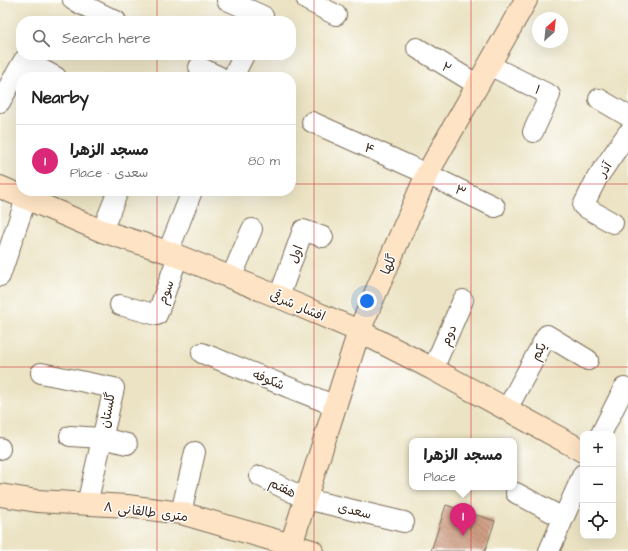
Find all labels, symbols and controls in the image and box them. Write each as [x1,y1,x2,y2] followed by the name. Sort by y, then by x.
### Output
[532,12,568,48] north arrow
[16,16,296,60] search box
[30,27,52,49] icon: search
[62,28,151,49] text: Search here
[438,58,455,78] street label: ۲
[531,81,544,99] street label: ۱
[32,86,89,110] text: Nearby
[361,139,378,159] street label: ۴
[70,140,149,161] text: مسجد الزهرا
[44,152,46,170] text: 1
[248,152,280,170] text: 80 m
[593,158,617,181] street label: آذر
[70,164,148,182] text: Place · سعدی
[452,180,469,201] street label: ۳
[284,243,307,266] street label: اول
[377,251,401,277] street label: گلها
[153,278,180,307] street label: سوم
[267,286,328,326] street label: افشار شرقی
[357,291,377,311] your location
[437,322,462,349] street label: دوم
[527,339,552,364] street label: یکم
[250,365,287,394] street label: شکوفه
[96,390,120,430] street label: گلستان
[580,431,616,539] map controls
[580,431,616,467] button: +
[409,438,517,490] popup
[424,445,502,466] text: مسجد الزهرا
[580,467,616,503] button: −
[424,468,456,486] text: Place
[266,474,299,503] street label: هفتم
[103,498,189,526] street label: ۸ متری طالقانی
[336,498,373,524] street label: سعدی
[450,503,476,536] pin: 1
[580,503,616,539] button: locate

